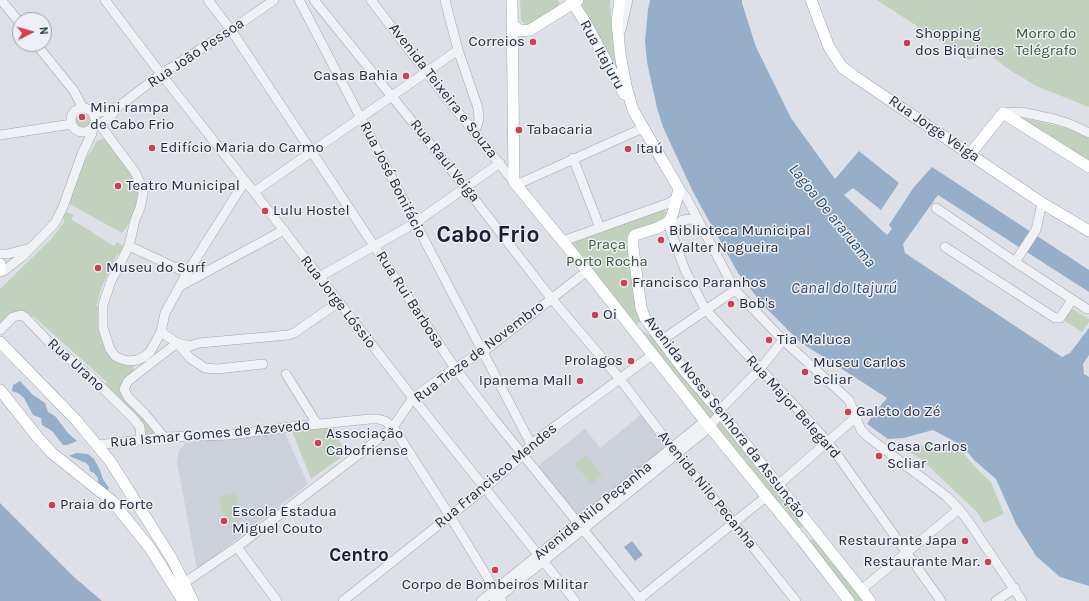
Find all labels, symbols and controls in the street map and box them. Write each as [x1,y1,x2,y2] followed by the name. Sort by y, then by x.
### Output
[12,12,52,52] north arrow
[144,14,248,92] street label: Rua João Pessoa
[576,17,628,93] street label: Rua Itajuru
[385,20,501,162] street label: Avenida Teixeira e Souza
[915,25,1004,60] place label: Shopping dos Biquines
[1015,25,1077,60] park label: Morro do Telégrafo
[37,26,50,35] text: N
[469,33,525,51] place label: Correios
[528,37,538,47] marker: Correios
[902,38,912,48] marker: Shopping dos Biquines
[314,67,398,85] place label: Casas Bahia
[401,71,411,81] marker: Casas Bahia
[885,92,983,166] street label: Rua Jorge Veiga
[90,99,174,134] place label: Mini rampa de Cabo Frio
[77,112,87,122] marker: Mini rampa de Cabo Frio
[406,116,484,206] street label: Rua Raul Veiga
[356,119,430,241] street label: Rua José Bonifácio
[527,121,593,139] place label: Tabacaria
[514,125,524,135] marker: Tabacaria
[160,139,324,157] place label: Edifício Maria do Carmo
[636,140,663,158] place label: Itaú
[147,143,157,153] marker: Edifício Maria do Carmo
[623,144,633,154] marker: Itaú
[784,160,880,272] water label: Lagoa De araruama
[126,177,240,195] place label: Teatro Municipal
[113,181,123,191] marker: Teatro Municipal
[273,202,350,220] place label: Lulu Hostel
[260,206,270,216] marker: Lulu Hostel
[436,221,540,249] district label: Cabo Frio
[669,222,810,257] place label: Biblioteca Municipal Walter Nogueira
[656,235,666,245] marker: Biblioteca Municipal Walter Nogueira
[566,236,648,271] park label: Praça Porto Rocha
[372,248,448,352] street label: Rua Rui Barbosa
[296,252,380,352] street label: Rua Jorge Lóssio
[106,259,205,277] place label: Museu do Surf
[93,263,103,273] marker: Museu do Surf
[632,274,767,292] place label: Francisco Paranhos
[619,278,629,288] marker: Francisco Paranhos
[791,278,897,298] water label: Canal do Itajurú
[739,295,775,313] place label: Bob's
[410,297,548,407] street label: Rua Treze de Novembro
[726,299,736,309] marker: Bob's
[603,306,617,324] place label: Oi
[590,310,600,320] marker: Oi
[640,312,810,522] street label: Avenida Nossa Senhora da Assunção
[777,331,851,349] place label: Tia Maluca
[44,335,108,395] street label: Rua Urano
[764,335,774,345] marker: Tia Maluca
[564,352,623,370] place label: Prolagos
[742,352,844,462] street label: Rua Major Belegard
[813,354,906,389] place label: Museu Carlos Scliar
[626,356,636,366] marker: Prolagos
[800,367,810,377] marker: Museu Carlos Scliar
[479,372,572,390] place label: Ipanema Mall
[575,376,585,386] marker: Ipanema Mall
[856,403,940,421] place label: Galeto do Zé
[843,407,853,417] marker: Galeto do Zé
[109,416,311,452] street label: Rua Ismar Gomes de Azevedo
[431,420,561,532] street label: Rua Francisco Mendes
[326,425,408,460] place label: Associação Cabofriense
[654,427,760,553] street label: Avenida Nilo Pecanha
[313,438,323,448] marker: Associação Cabofriense
[887,438,967,473] place label: Casa Carlos Scliar
[874,451,884,461] marker: Casa Carlos Scliar
[530,458,656,564] street label: Avenida Nilo Peçanha
[60,496,153,514] place label: Praia do Forte
[47,500,57,510] marker: Praia do Forte
[232,503,337,538] place label: Escola Estadua Miguel Couto
[219,516,229,526] marker: Escola Estadua Miguel Couto
[838,532,957,550] place label: Restaurante Japa
[960,536,970,546] marker: Restaurante Japa
[329,545,389,567] district label: Centro
[864,553,980,571] place label: Restaurante Mar.
[983,557,993,567] marker: Restaurante Mar.
[490,565,500,575] marker: Corpo de Bombeiros Militar
[402,576,588,594] place label: Corpo de Bombeiros Militar

